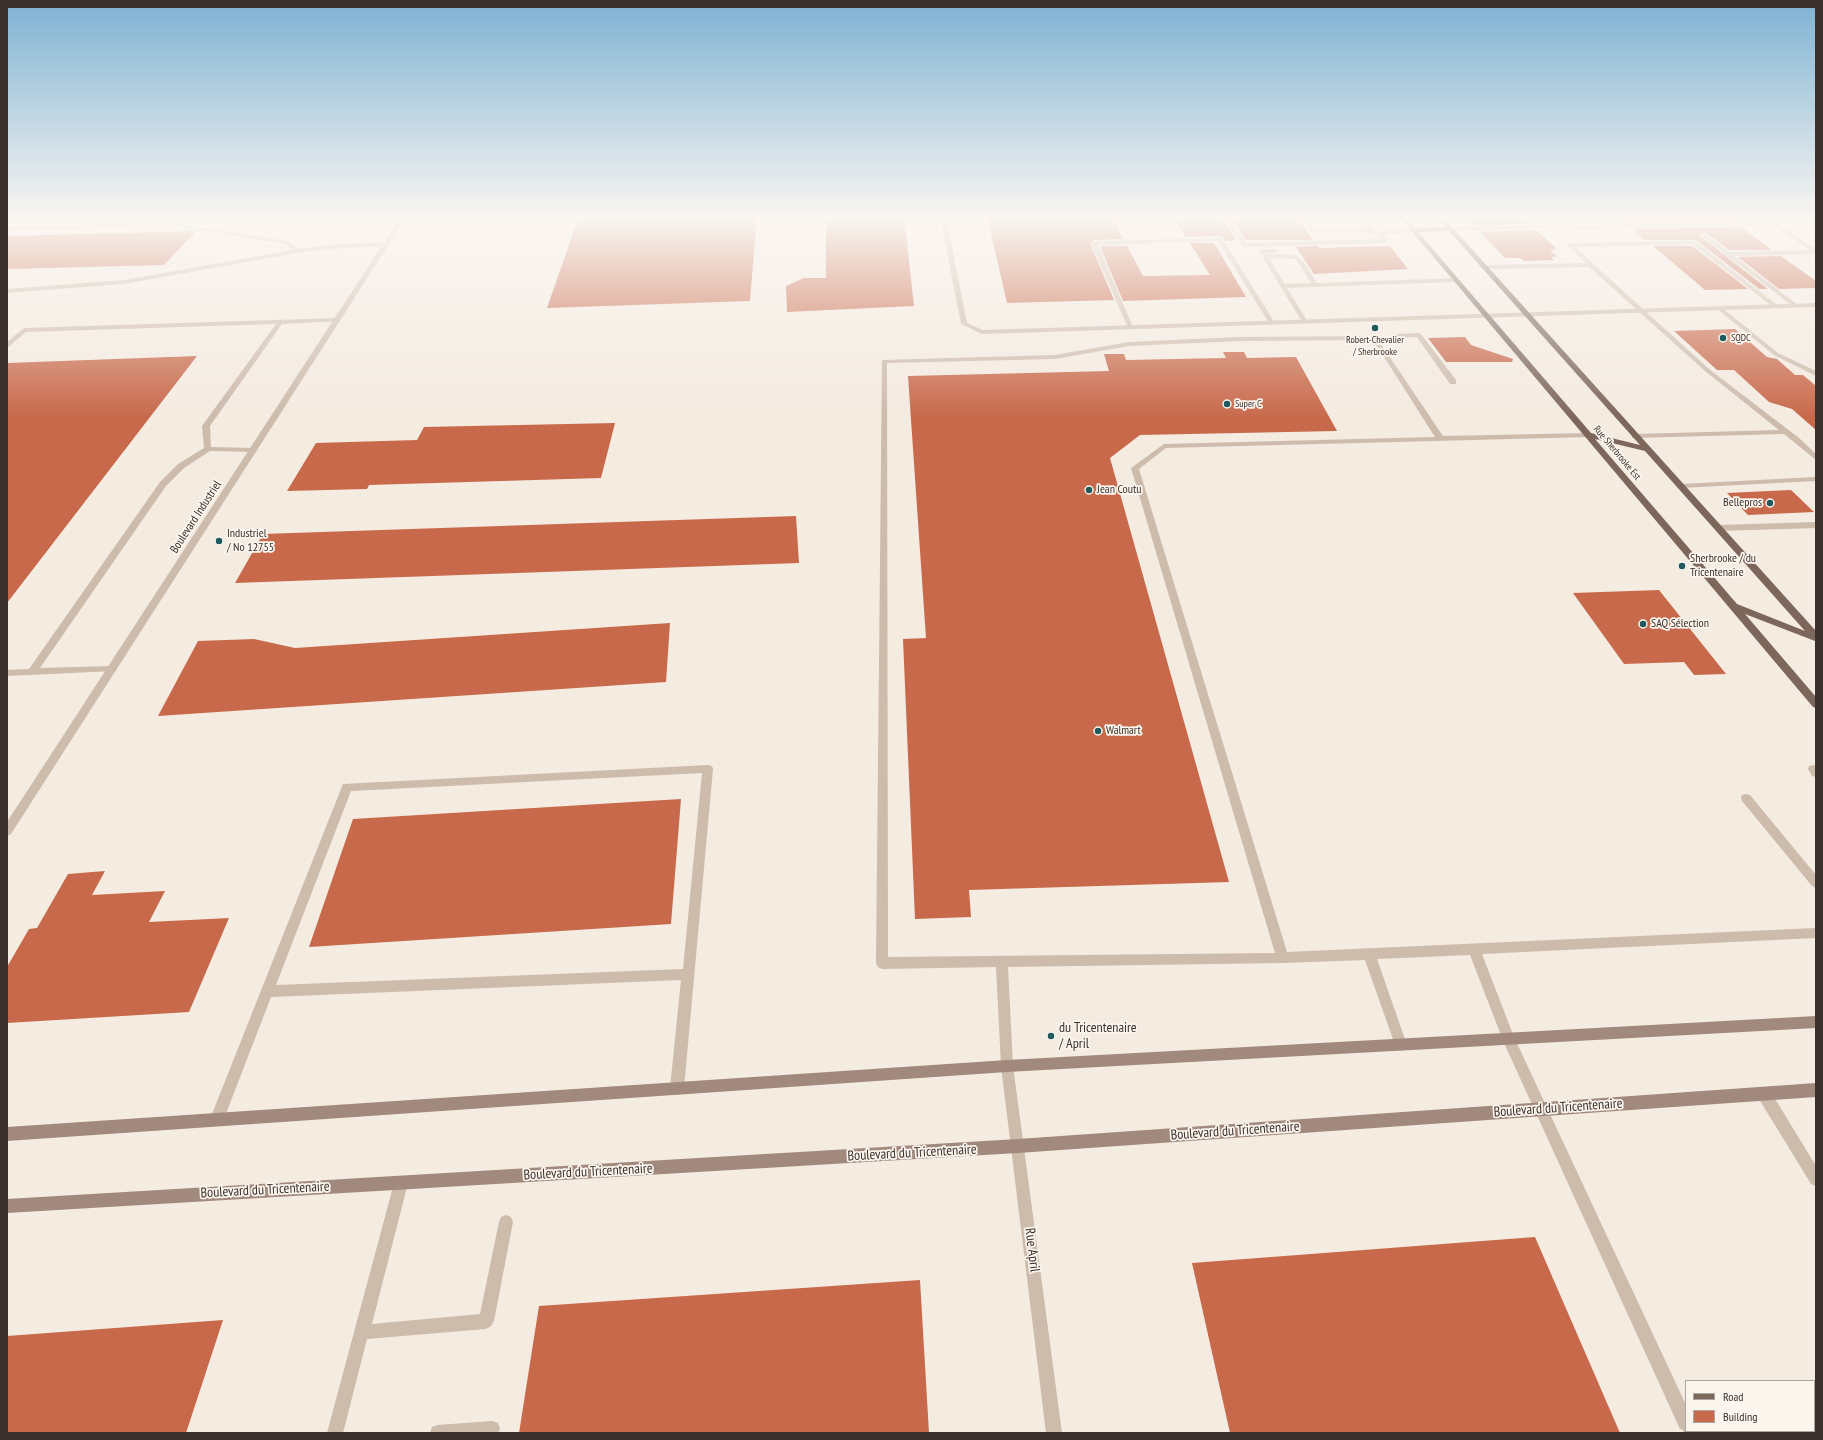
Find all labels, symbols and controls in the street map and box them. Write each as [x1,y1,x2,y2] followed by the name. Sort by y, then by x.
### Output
[1370,323,1380,333] marker: Robert-Chevalier / Sherbrooke
[1731,332,1751,344] place label: SQDC
[1718,333,1728,343] marker: SQDC
[1346,334,1404,358] place label: Robert-Chevalier / Sherbrooke
[1235,398,1262,410] place label: Super C
[1222,399,1232,409] marker: Super C
[1591,423,1643,483] street label: Rue Sherbrooke Est
[167,478,225,556] street label: Boulevard Industriel
[1097,483,1142,497] place label: Jean Coutu
[1084,485,1094,495] marker: Jean Coutu
[1723,496,1762,510] place label: Bellepros
[1765,498,1775,508] marker: Bellepros
[227,527,274,555] place label: Industriel / No 12755
[214,536,224,546] marker: Industriel / No 12755
[1690,552,1756,580] place label: Sherbrooke / du Tricentenaire
[1677,561,1687,571] marker: Sherbrooke / du Tricentenaire
[1651,617,1709,631] place label: SAQ Sélection
[1638,619,1648,629] marker: SAQ Sélection
[1106,724,1141,738] place label: Walmart
[1093,726,1103,736] marker: Walmart
[1059,1020,1137,1052] place label: du Tricentenaire / April
[1046,1031,1056,1041] marker: du Tricentenaire / April
[1493,1095,1623,1121] street label: Boulevard du Tricentenaire
[1170,1118,1300,1144] street label: Boulevard du Tricentenaire
[847,1141,977,1165] street label: Boulevard du Tricentenaire
[523,1160,653,1184] street label: Boulevard du Tricentenaire
[200,1178,330,1202] street label: Boulevard du Tricentenaire
[1021,1227,1043,1273] street label: Rue April
[1685,1380,1815,1432] legend
[1723,1389,1743,1404] text: Road
[1723,1409,1758,1424] text: Building

